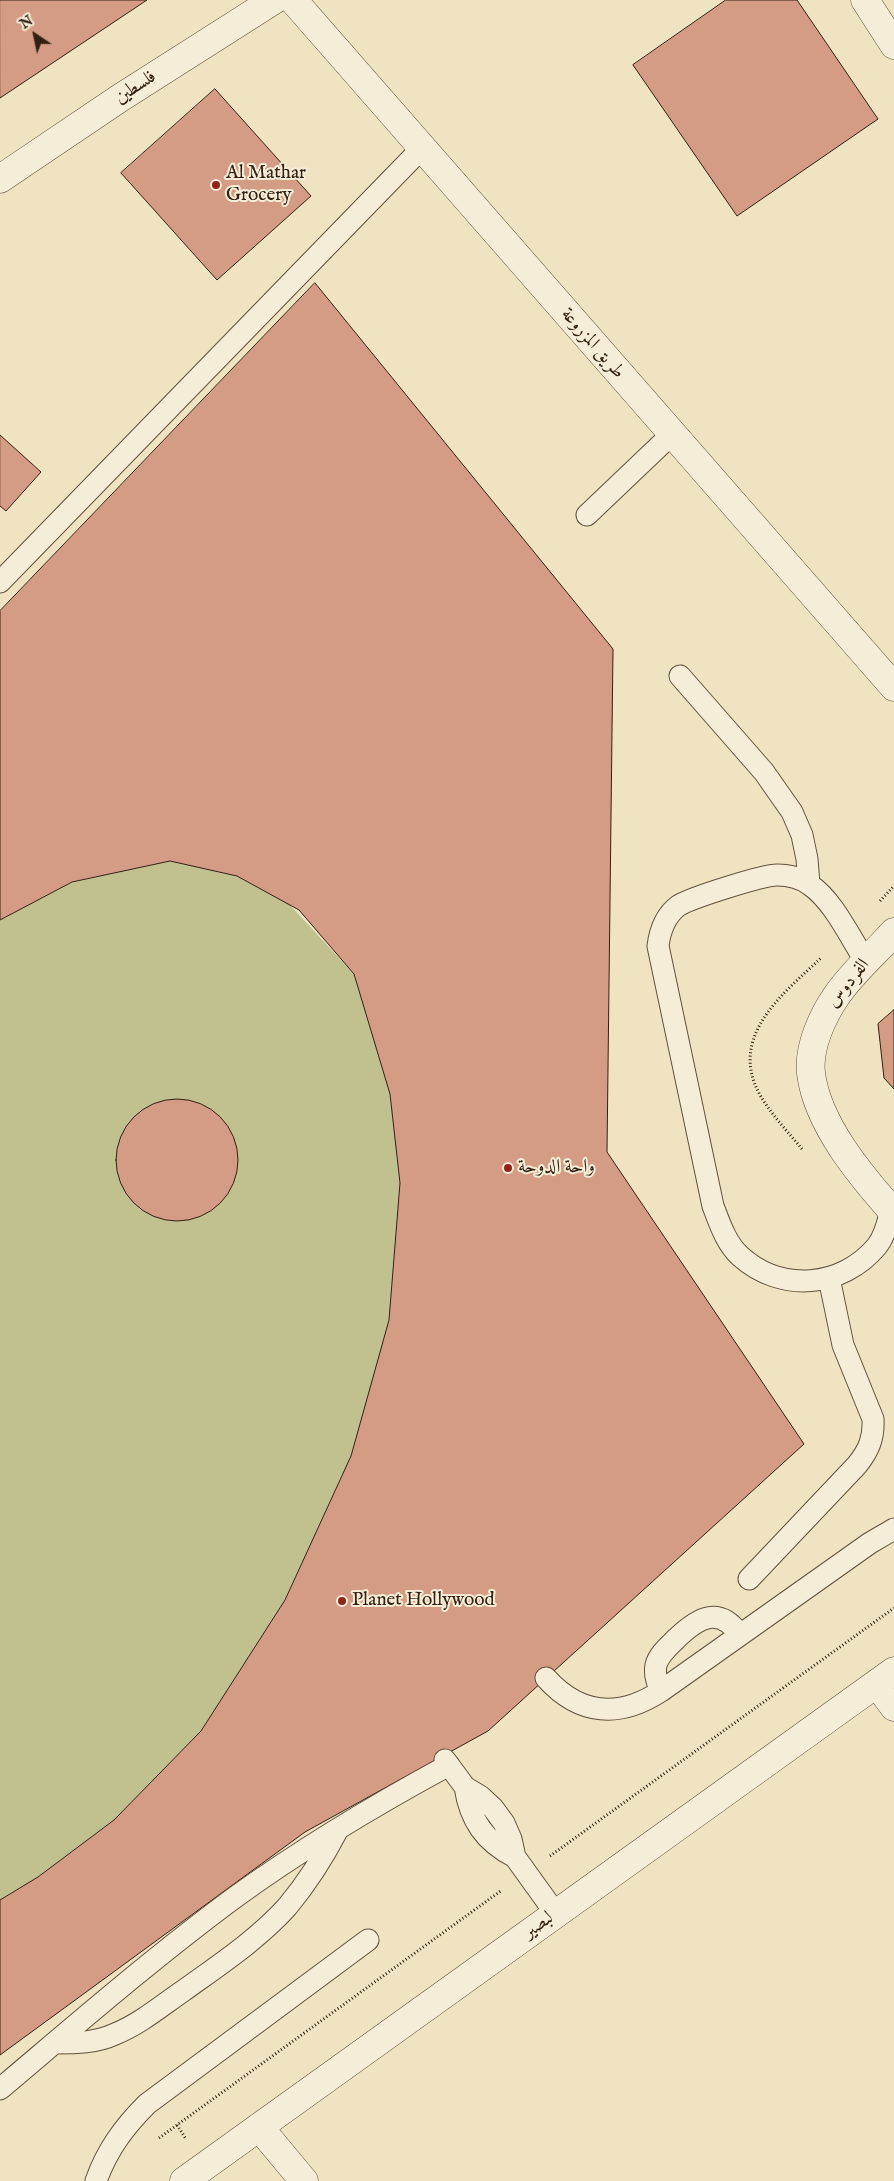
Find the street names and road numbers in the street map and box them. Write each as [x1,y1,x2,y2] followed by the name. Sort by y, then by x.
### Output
[111,66,161,110] street label: فلسطين
[555,304,629,384] street label: طريق المزروعة
[822,955,876,1013] street label: الفردوس
[519,1907,559,1945] street label: لبصير

